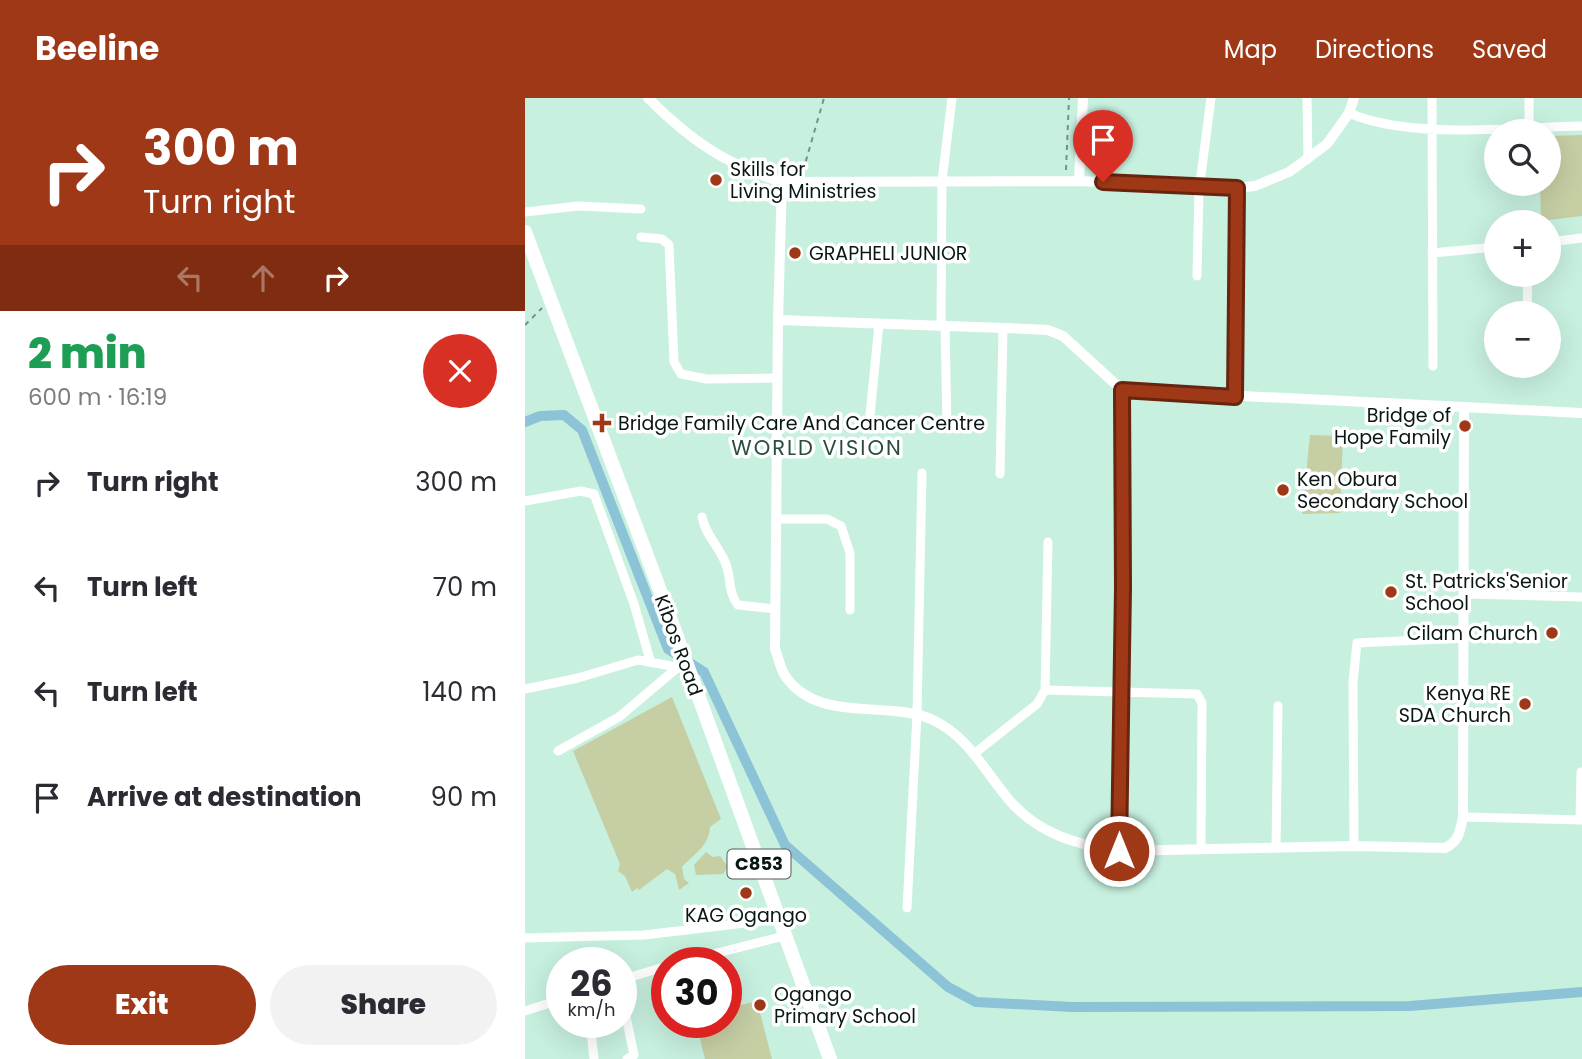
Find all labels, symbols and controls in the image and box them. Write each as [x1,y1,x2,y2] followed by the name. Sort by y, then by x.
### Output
[35,25,159,72] text: Beeline
[1224,33,1277,66] text: Map
[1315,33,1434,66] text: Directions
[1472,33,1547,66] text: Saved
[1073,110,1133,182] pin
[143,114,299,182] text: 300 m
[1484,119,1561,378] map controls
[1484,119,1561,196] button: search
[1084,121,1122,159] icon: arrive
[28,126,119,217] icon: right
[730,156,876,205] place label: Skills for Living Ministries
[708,172,724,188] marker: Skills for Living Ministries
[143,179,295,224] text: Turn right
[1484,210,1561,287] button: +
[809,240,967,267] place label: GRAPHELI JUNIOR
[787,245,803,261] marker: GRAPHELI JUNIOR
[171,259,209,297] icon: left
[244,259,282,297] icon: ahead
[317,259,355,297] icon: right
[1484,301,1561,378] button: −
[28,324,146,383] text: 2 min
[423,334,497,408] button: close
[28,381,167,413] text: 600 m · 16:19
[1334,402,1451,451] place label: Bridge of Hope Family
[618,410,985,437] place label: Bridge Family Care And Cancer Centre
[592,413,612,433] marker: Bridge Family Care And Cancer Centre
[1457,418,1473,434] marker: Bridge of Hope Family
[731,433,903,462] district label: WORLD VISION
[28,464,66,502] icon: right
[87,464,219,500] text: Turn right
[415,464,497,500] text: 300 m
[1297,466,1468,515] place label: Ken Obura Secondary School
[1275,482,1291,498] marker: Ken Obura Secondary School
[1405,568,1568,617] place label: St. Patricks'Senior School
[28,569,66,607] icon: left
[87,569,198,605] text: Turn left
[433,569,497,605] text: 70 m
[1383,584,1399,600] marker: St. Patricks'Senior School
[648,591,709,699] street label: Kibos Road
[1407,620,1538,647] place label: Cilam Church
[1544,625,1560,641] marker: Cilam Church
[28,674,66,712] icon: left
[87,674,198,710] text: Turn left
[422,674,497,710] text: 140 m
[1399,680,1511,729] place label: Kenya RE SDA Church
[1517,696,1533,712] marker: Kenya RE SDA Church
[28,779,66,817] icon: arrive
[87,779,362,815] text: Arrive at destination
[431,779,497,815] text: 90 m
[1082,814,1156,888] position arrow
[727,850,791,878] road number: C853
[738,885,754,901] marker: KAG Ogango
[685,902,807,929] place label: KAG Ogango
[651,947,742,1038] speed limit sign: 30
[570,959,613,1008] text: 26
[28,965,256,1045] button: Exit
[270,965,497,1045] button: Share
[774,981,916,1030] place label: Ogango Primary School
[568,997,615,1022] text: km/h
[752,997,768,1013] marker: Ogango Primary School

